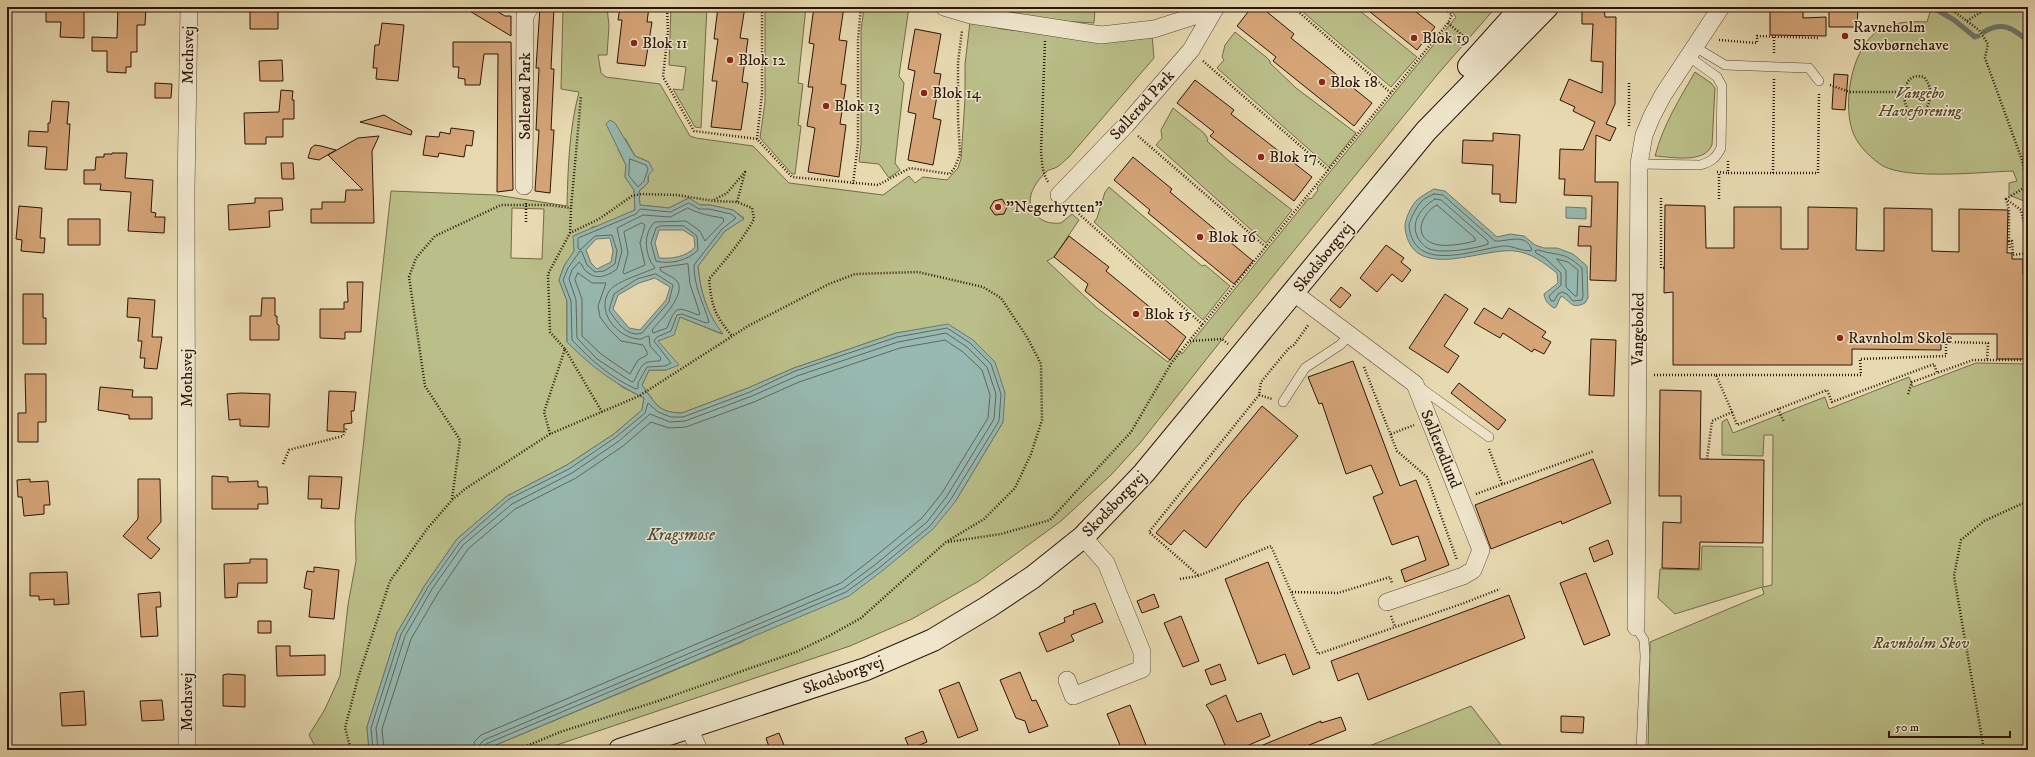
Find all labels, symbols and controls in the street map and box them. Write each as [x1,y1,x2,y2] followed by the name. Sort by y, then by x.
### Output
[1853,17,1949,55] place label: Ravneholm Skovbørnehave
[177,26,199,84] street label: Mothsvej
[1422,28,1470,48] place label: Blok 19
[1840,31,1850,41] marker: Ravneholm Skovbørnehave
[642,33,688,53] place label: Blok 11
[1409,33,1419,43] marker: Blok 19
[629,38,639,48] marker: Blok 11
[738,50,786,70] place label: Blok 12
[515,52,535,140] street label: Søllerød Park
[725,55,735,65] marker: Blok 12
[1105,66,1179,144] street label: Søllerød Park
[1330,72,1378,92] place label: Blok 18
[1317,77,1327,87] marker: Blok 18
[932,83,982,103] place label: Blok 14
[1877,83,1963,121] park label: Vangebo Haveforening
[919,88,929,98] marker: Blok 14
[834,96,880,116] place label: Blok 13
[821,101,831,111] marker: Blok 13
[1269,147,1317,167] place label: Blok 17
[1256,152,1266,162] marker: Blok 17
[1006,197,1103,217] place label: "Negerhytten"
[993,202,1003,212] marker: "Negerhytten"
[1289,218,1357,296] street label: Skodsborgvej
[1208,227,1257,247] place label: Blok 16
[1195,232,1205,242] marker: Blok 16
[1627,292,1649,367] street label: Vangeboled
[1144,304,1192,324] place label: Blok 15
[1131,309,1141,319] marker: Blok 15
[1848,328,1953,348] place label: Ravnholm Skole
[1835,333,1845,343] marker: Ravnholm Skole
[177,349,197,407] street label: Mothsvej
[1416,407,1466,491] street label: Søllerødlund
[1078,467,1150,541] street label: Skodsborgvej
[646,524,716,546] water label: Kragsmose
[1872,633,1970,653] park label: Ravnholm Skov
[800,651,886,699] street label: Skodsborgvej
[177,673,197,731] street label: Mothsvej
[1889,713,2010,739] scale bar
[1895,720,1919,735] text: 50 m

